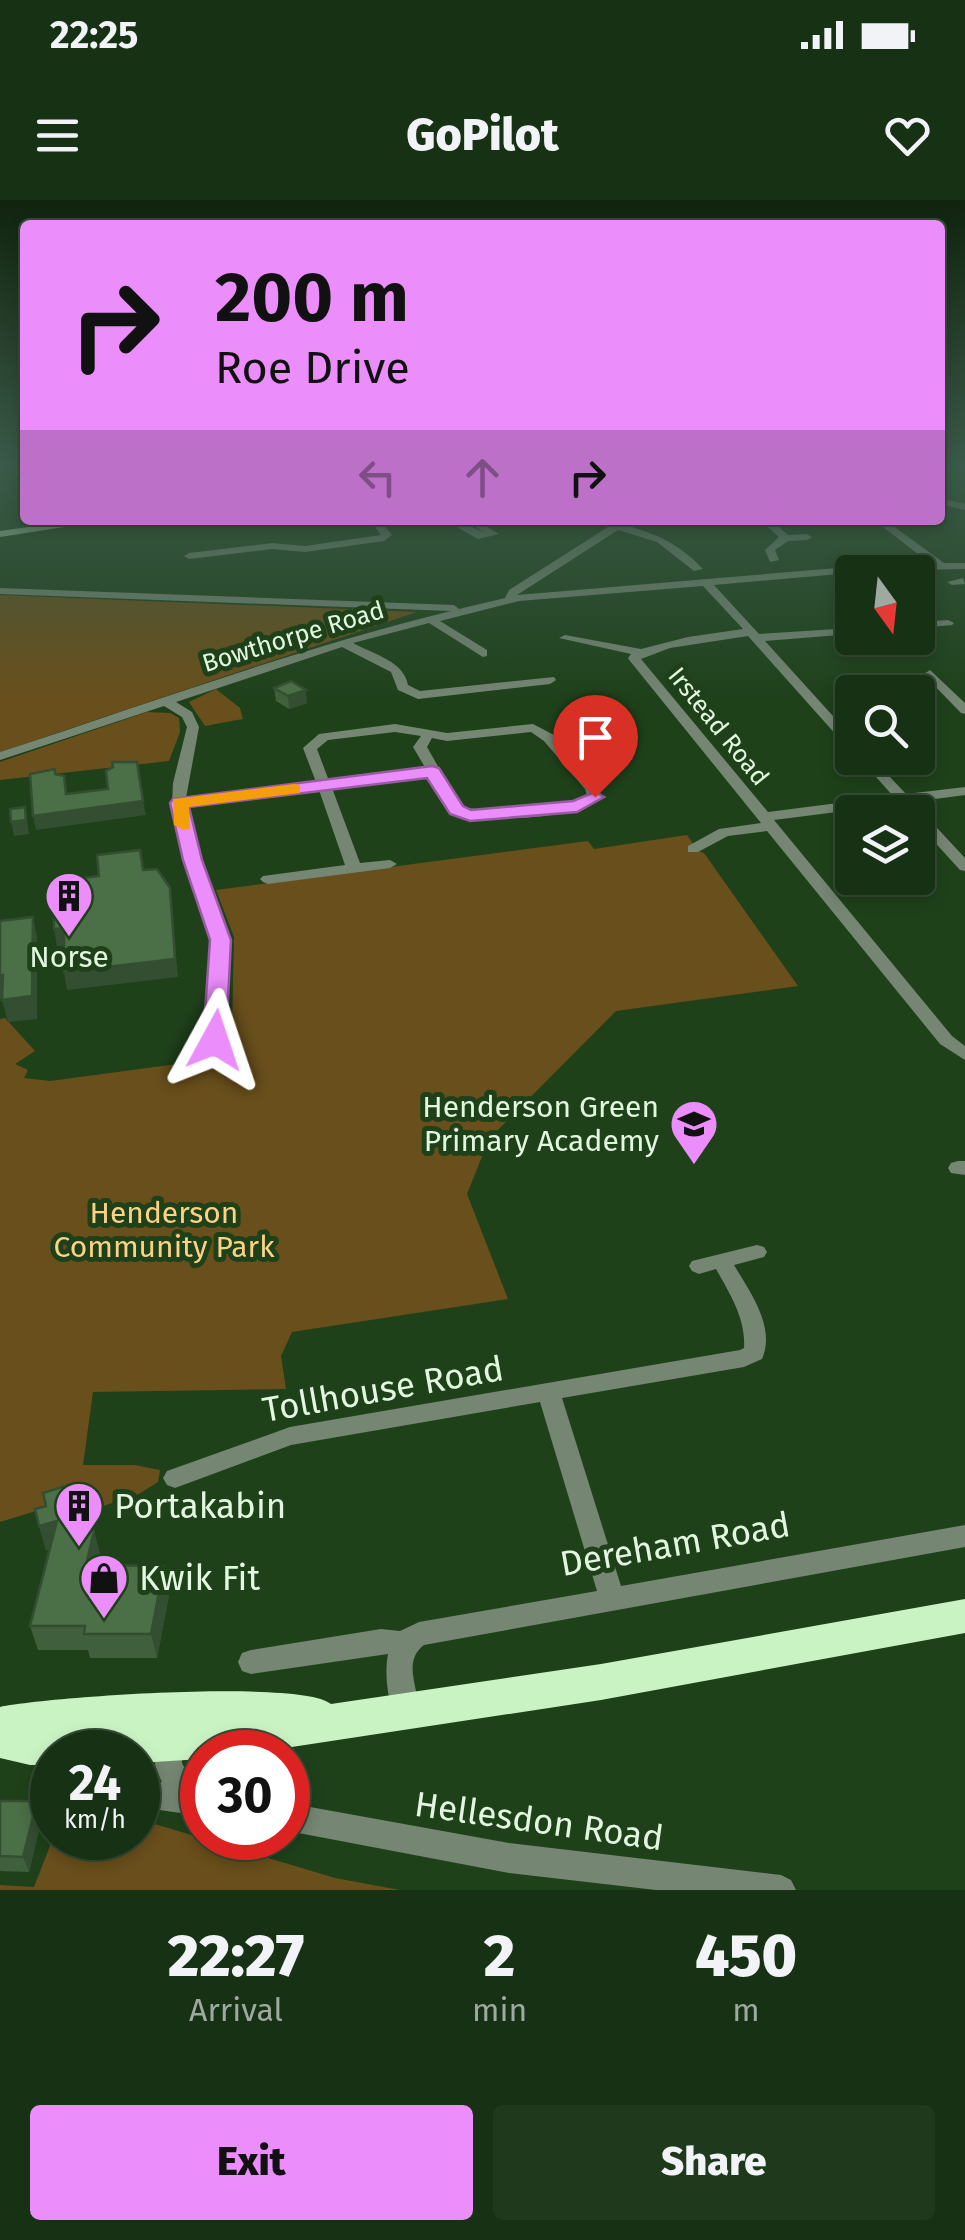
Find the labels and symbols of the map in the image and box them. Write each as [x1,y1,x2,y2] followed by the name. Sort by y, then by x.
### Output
[835,555,935,655] north arrow
[199,595,388,679] street label: Bowthorpe Road
[662,662,775,792] street label: Irstead Road
[553,695,638,798] pin
[43,870,95,938] building icon: Norse
[29,939,109,975] place label: Norse
[163,988,267,1092] position arrow
[422,1089,659,1159] place label: Henderson Green Primary Academy
[668,1098,720,1166] school or university icon: Henderson Green Primary Academy
[53,1195,275,1265] park label: Henderson Community Park
[259,1347,507,1431] street label: Tollhouse Road
[53,1480,105,1548] building icon: Portakabin
[114,1485,286,1527] place label: Portakabin
[557,1503,793,1585] street label: Dereham Road
[78,1552,130,1620] shop icon: Kwik Fit
[139,1557,260,1599] place label: Kwik Fit
[180,1730,310,1860] speed limit sign: 30
[412,1783,666,1859] street label: Hellesdon Road

